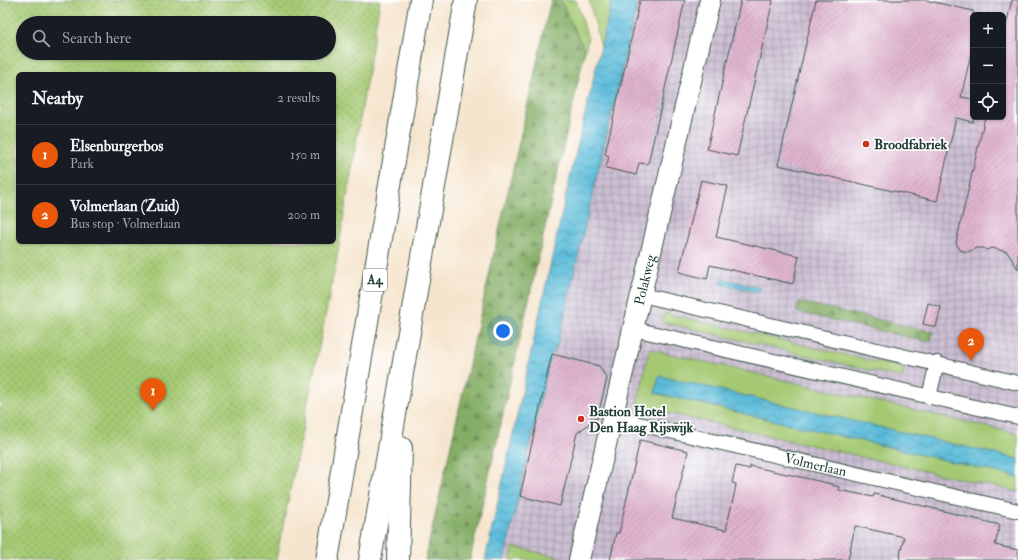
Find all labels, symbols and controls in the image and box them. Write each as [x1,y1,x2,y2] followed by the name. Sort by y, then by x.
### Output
[970,12,1006,120] map controls
[970,12,1006,48] button: +
[16,16,336,60] search box
[30,27,52,49] icon: search
[62,29,131,48] text: Search here
[970,48,1006,84] button: −
[970,84,1006,120] button: locate
[32,88,83,109] text: Nearby
[277,90,320,106] text: 2 results
[874,136,947,153] place label: Broodfabriek
[70,137,163,156] text: Elsenburgerbos
[861,139,871,149] marker: Broodfabriek
[43,147,47,163] text: 1
[290,147,320,163] text: 150 m
[70,156,94,172] text: Park
[70,197,179,216] text: Volmerlaan (Zuid)
[42,207,48,223] text: 2
[287,207,320,223] text: 200 m
[70,216,181,232] text: Bus stop · Volmerlaan
[630,251,659,307] street label: Polakweg
[363,269,387,291] road number: A4
[493,321,513,341] your location
[958,328,984,361] pin: 2
[140,378,166,411] pin: 1
[589,403,694,437] place label: Bastion Hotel Den Haag Rijswijk
[576,414,586,424] marker: Bastion Hotel Den Haag Rijswijk
[783,449,848,480] street label: Volmerlaan

